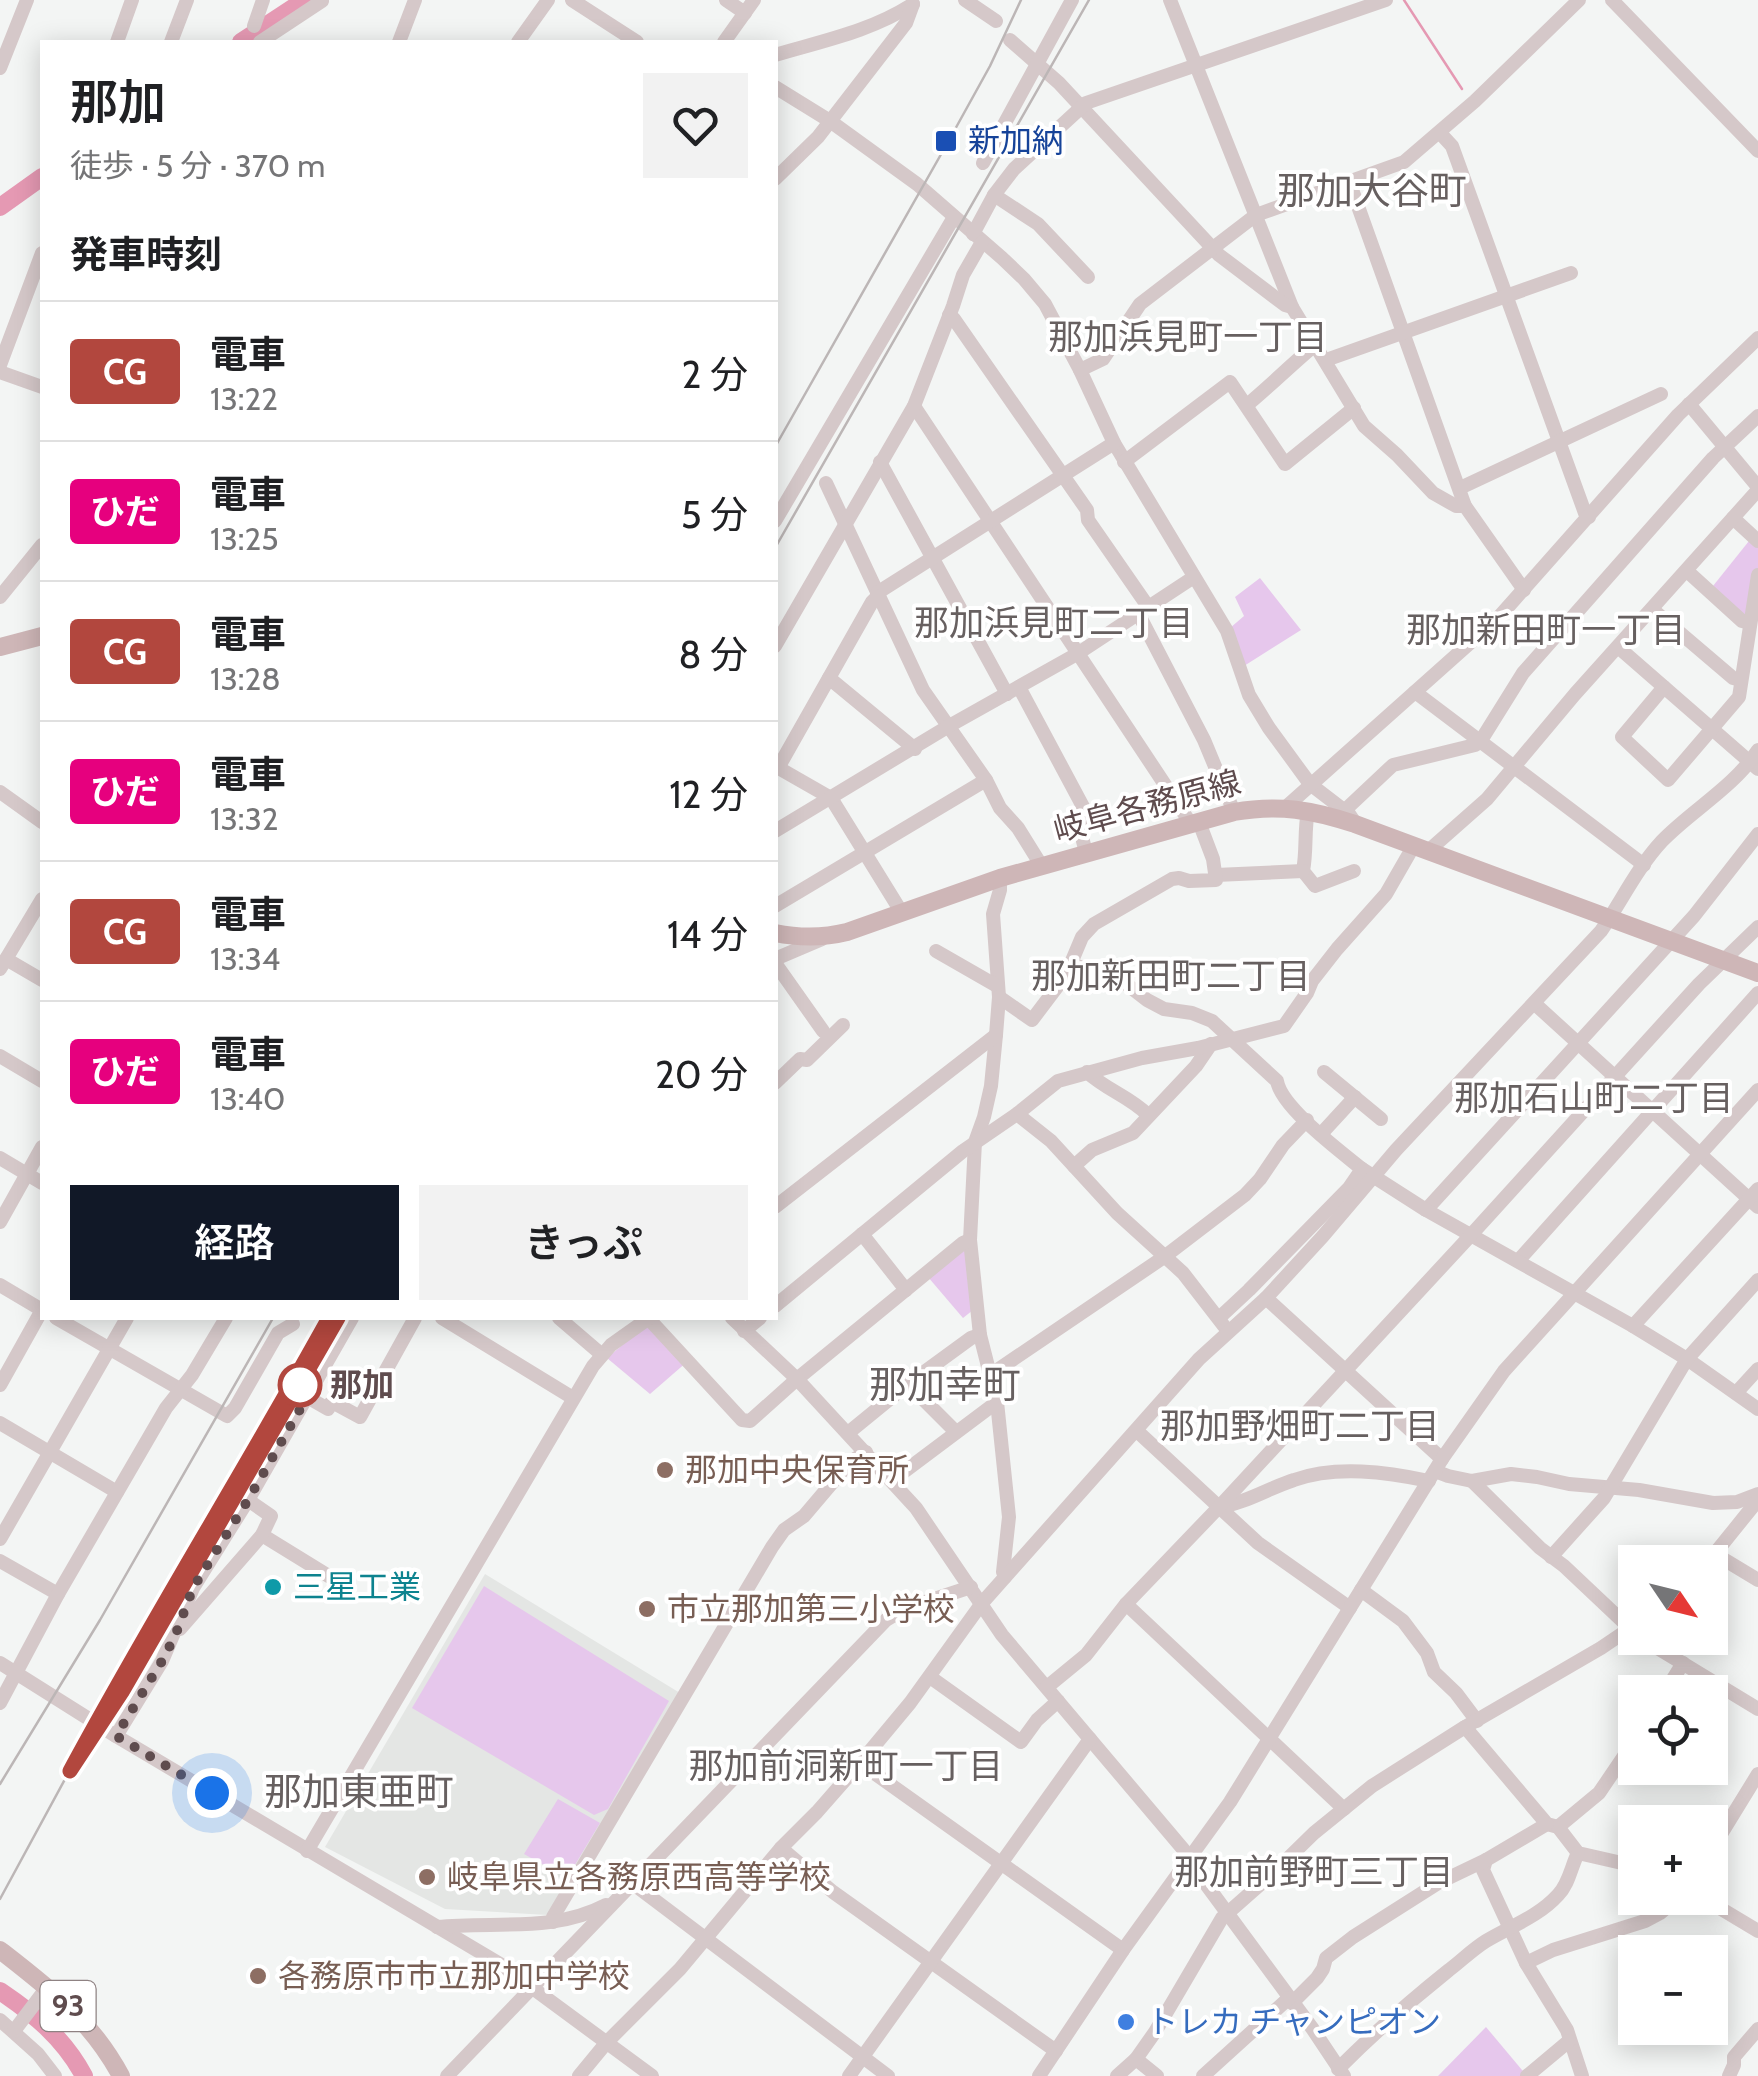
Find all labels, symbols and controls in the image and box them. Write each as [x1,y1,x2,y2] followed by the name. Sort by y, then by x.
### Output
[70,73,166,131] text: 那加
[643,73,748,178] button: heart
[968,121,1064,160] place label: 新加納
[933,128,959,154] marker: 新加納
[70,146,325,185] text: 徒歩 · 5 分 · 370 m
[1277,167,1467,214] district label: 那加大谷町
[70,231,222,278] text: 発車時刻
[1048,315,1328,358] district label: 那加浜見町一丁目
[210,331,286,378] text: 電車
[103,350,147,393] text: CG
[682,351,748,398] text: 2 分
[210,379,278,418] text: 13:22
[210,471,286,518] text: 電車
[90,490,160,533] text: ひだ
[681,491,748,538] text: 5 分
[210,519,279,558] text: 13:25
[914,601,1194,644] district label: 那加浜見町二丁目
[1406,608,1686,651] district label: 那加新田町一丁目
[210,611,286,658] text: 電車
[103,630,147,673] text: CG
[678,631,748,678] text: 8 分
[210,659,281,698] text: 13:28
[210,751,286,798] text: 電車
[1049,762,1245,849] street label: 岐阜各務原線
[90,770,160,813] text: ひだ
[669,771,748,818] text: 12 分
[210,799,279,838] text: 13:32
[210,891,286,938] text: 電車
[103,910,147,953] text: CG
[667,911,748,958] text: 14 分
[210,939,280,978] text: 13:34
[1031,954,1311,997] district label: 那加新田町二丁目
[210,1031,286,1078] text: 電車
[90,1050,160,1093] text: ひだ
[655,1051,748,1098] text: 20 分
[1454,1076,1734,1119] district label: 那加石山町二丁目
[210,1079,285,1118] text: 13:40
[70,1185,399,1300] button: 経路
[419,1185,748,1300] button: きっぷ
[869,1361,1021,1408] district label: 那加幸町
[279,1364,321,1406] marker: 那加
[330,1365,394,1404] place label: 那加
[1160,1404,1440,1447] district label: 那加野畑町二丁目
[685,1450,909,1489] place label: 那加中央保育所
[654,1459,676,1481] marker: 那加中央保育所
[1618,1545,1728,1655] north arrow
[1618,1545,1728,2045] map controls
[293,1567,421,1606] place label: 三星工業
[262,1576,284,1598] marker: 三星工業
[667,1589,955,1628] place label: 市立那加第三小学校
[636,1598,658,1620] marker: 市立那加第三小学校
[1618,1675,1728,1785] button: locate
[688,1744,1004,1787] district label: 那加前洞新町一丁目
[187,1768,237,1818] your location
[264,1768,454,1815] district label: 那加東亜町
[1618,1805,1728,1915] button: +
[1174,1850,1454,1893] district label: 那加前野町三丁目
[447,1857,831,1896] place label: 岐阜県立各務原西高等学校
[416,1866,438,1888] marker: 岐阜県立各務原西高等学校
[1618,1935,1728,2045] button: −
[278,1956,630,1995] place label: 各務原市市立那加中学校
[247,1965,269,1987] marker: 各務原市市立那加中学校
[40,1981,96,2031] road number: 93
[1146,2002,1441,2041] place label: トレカ チャンピオン
[1115,2011,1137,2033] marker: トレカ チャンピオン

